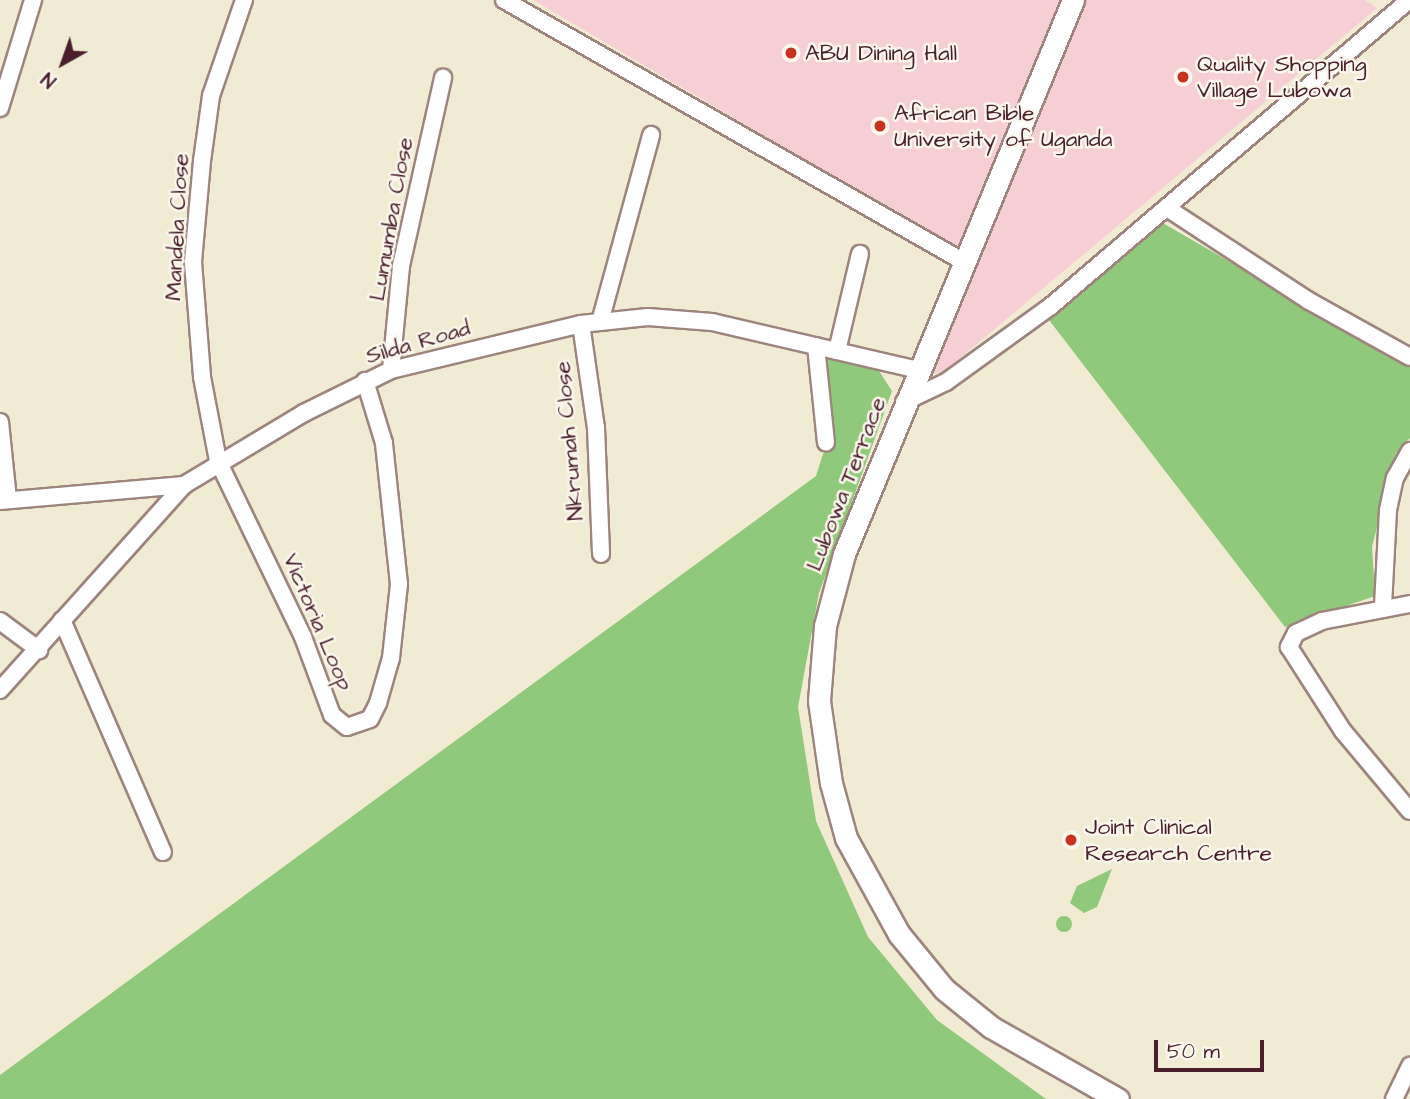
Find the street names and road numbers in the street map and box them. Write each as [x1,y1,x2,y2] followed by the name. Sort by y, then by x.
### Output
[363,135,419,303] street label: Lumumba Close
[159,152,195,302] street label: Mandela Close
[363,314,473,370] street label: Silda Road
[548,360,590,522] street label: Nkrumah Close
[800,393,892,575] street label: Lubowa Terrace
[277,549,359,695] street label: Victoria Loop

